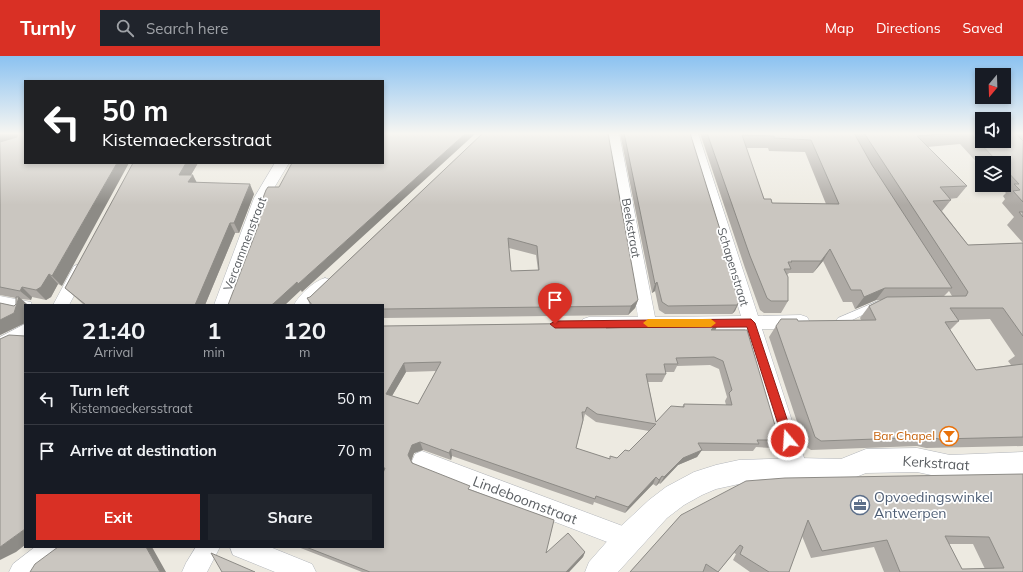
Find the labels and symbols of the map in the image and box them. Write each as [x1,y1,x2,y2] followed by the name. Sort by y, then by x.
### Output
[975,68,1011,104] north arrow
[220,195,269,293] street label: Vercammenstraat
[619,197,644,259] street label: Beekstraat
[714,226,753,308] street label: Schapenstraat
[538,283,572,324] pin
[767,419,809,461] position arrow
[938,425,960,447] bar icon: Bar Chapel
[873,428,935,443] place label: Bar Chapel
[902,452,970,474] street label: Kerkstraat
[470,472,580,528] street label: Lindeboomstraat
[874,488,993,522] place label: Opvoedingswinkel Antwerpen
[849,494,871,516] office icon: Opvoedingswinkel Antwerpen

